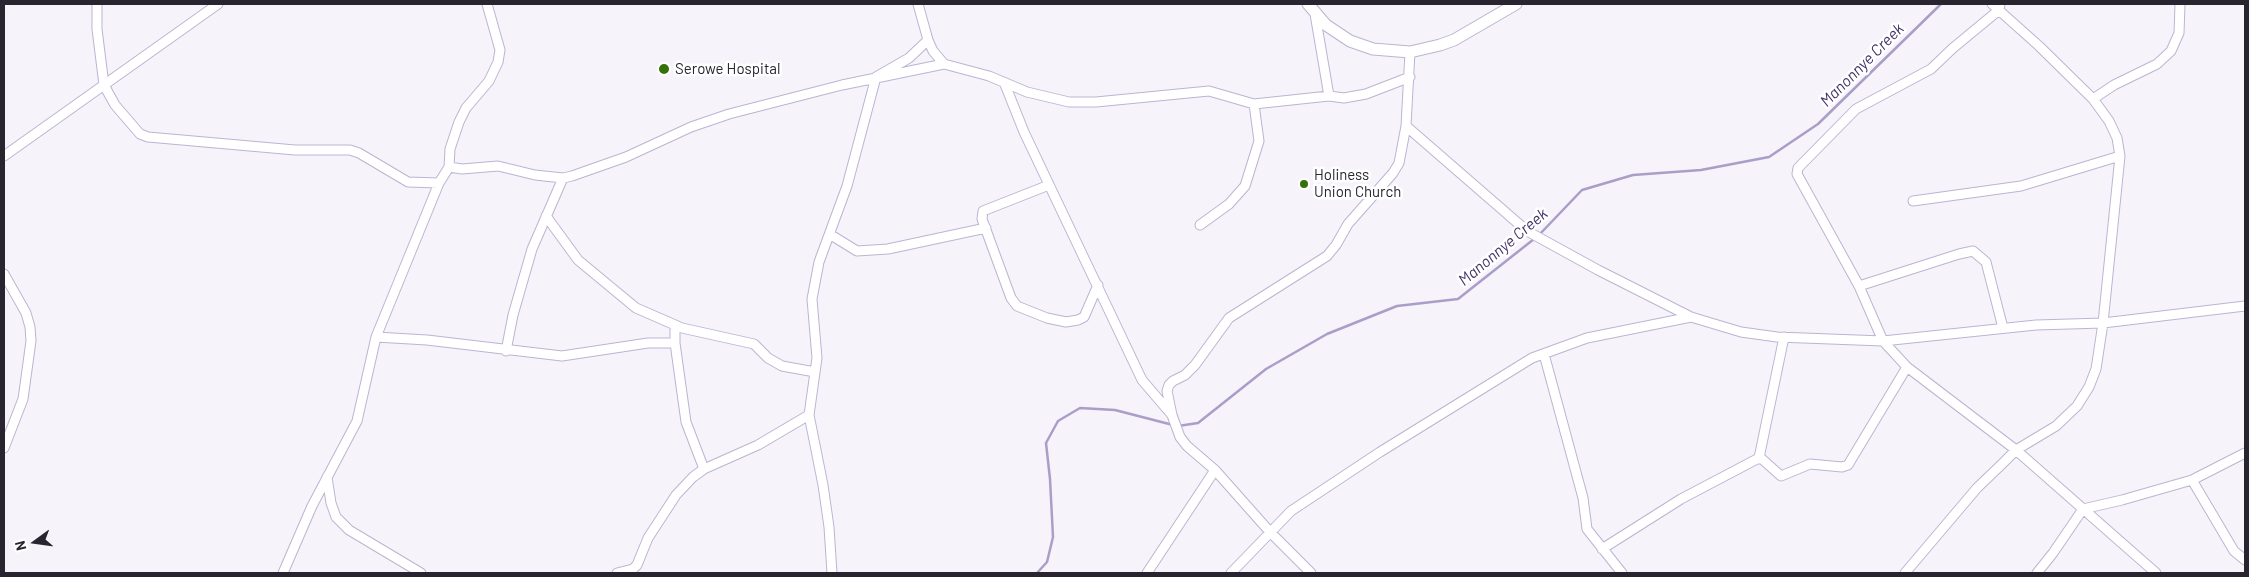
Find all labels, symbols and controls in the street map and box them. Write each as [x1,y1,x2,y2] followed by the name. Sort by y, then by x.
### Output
[1816,19,1908,111] water label: Manonnye Creek
[675,60,780,78] place label: Serowe Hospital
[657,62,671,76] marker: Serowe Hospital
[1314,166,1401,201] place label: Holiness Union Church
[1298,178,1310,190] marker: Holiness Union Church
[1455,204,1551,290] water label: Manonnye Creek
[10,517,60,567] north arrow
[11,539,29,552] text: N

